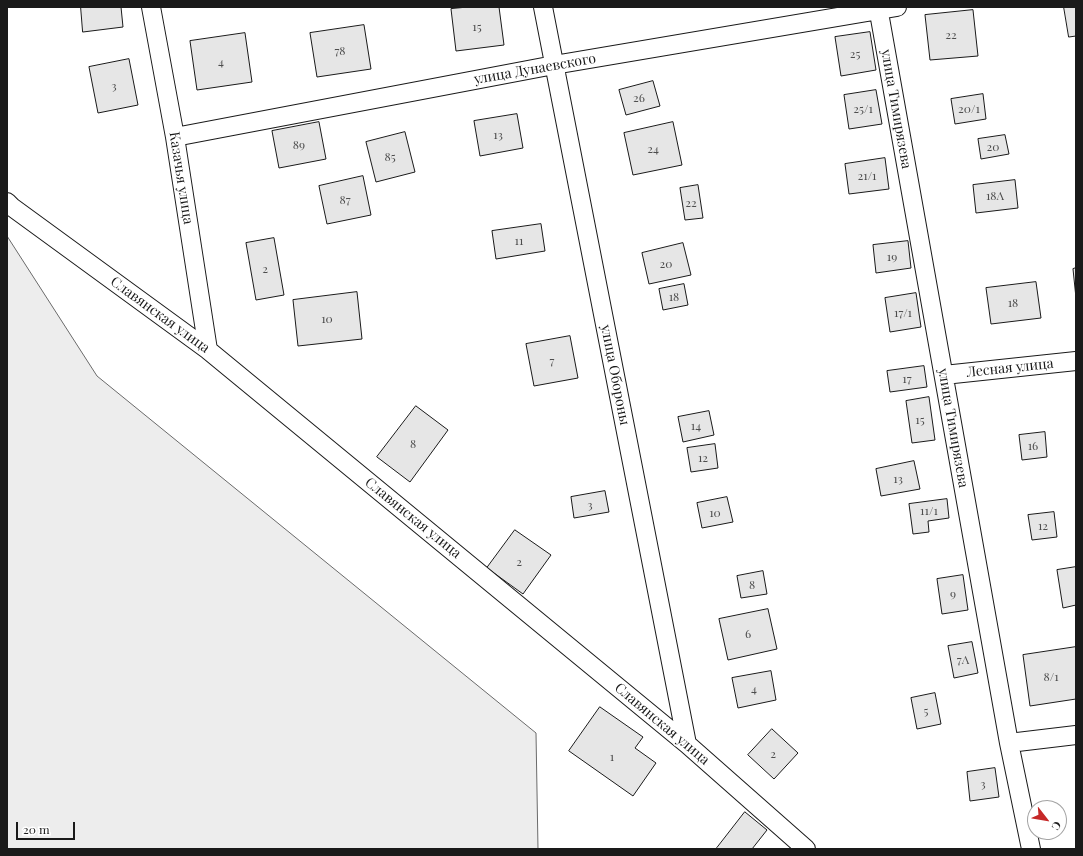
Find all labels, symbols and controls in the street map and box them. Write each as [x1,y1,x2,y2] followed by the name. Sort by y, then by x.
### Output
[472,20,482,34] house number: 15
[945,28,957,42] house number: 22
[334,44,346,58] house number: 78
[850,47,860,61] house number: 25
[877,48,915,170] street label: улица Тимирязева
[473,50,597,88] street label: улица Дунаевского
[218,55,224,69] house number: 4
[111,79,117,93] house number: 3
[633,91,645,105] house number: 26
[853,102,873,116] house number: 25/1
[958,102,980,116] house number: 20/1
[493,128,503,142] house number: 13
[165,131,197,225] street label: Казачья улица
[293,138,305,152] house number: 89
[987,140,999,154] house number: 20
[647,142,659,156] house number: 24
[384,150,396,164] house number: 85
[857,169,877,183] house number: 21/1
[986,189,1004,203] house number: 18А
[339,193,351,207] house number: 87
[685,196,697,210] house number: 22
[515,234,523,248] house number: 11
[887,250,897,264] house number: 19
[660,257,672,271] house number: 20
[262,262,268,276] house number: 2
[107,273,213,357] street label: Славянская улица
[669,290,679,304] house number: 18
[1008,296,1018,310] house number: 18
[894,306,912,320] house number: 17/1
[321,312,333,326] house number: 10
[597,323,633,427] street label: улица Обороны
[550,354,554,368] house number: 7
[966,355,1054,381] street label: Лесная улица
[934,367,972,489] street label: улица Тимирязева
[902,372,912,386] house number: 17
[915,413,925,427] house number: 15
[691,419,701,433] house number: 14
[410,437,416,451] house number: 8
[1028,439,1038,453] house number: 16
[698,451,708,465] house number: 12
[893,472,903,486] house number: 13
[362,474,464,562] street label: Славянская улица
[587,498,593,512] house number: 3
[920,504,938,518] house number: 11/1
[709,506,721,520] house number: 10
[1038,519,1048,533] house number: 12
[516,555,522,569] house number: 2
[749,578,755,592] house number: 8
[950,587,956,601] house number: 9
[745,627,751,641] house number: 6
[957,653,969,667] house number: 7А
[1043,670,1059,684] house number: 8/1
[611,679,713,769] street label: Славянская улица
[751,682,757,696] house number: 4
[924,704,928,718] house number: 5
[770,747,776,761] house number: 2
[610,750,614,764] house number: 1
[980,777,986,791] house number: 3
[1027,800,1067,840] north arrow
[18,814,77,840] scale bar
[1048,819,1065,833] text: С
[23,821,50,837] text: 20 m

